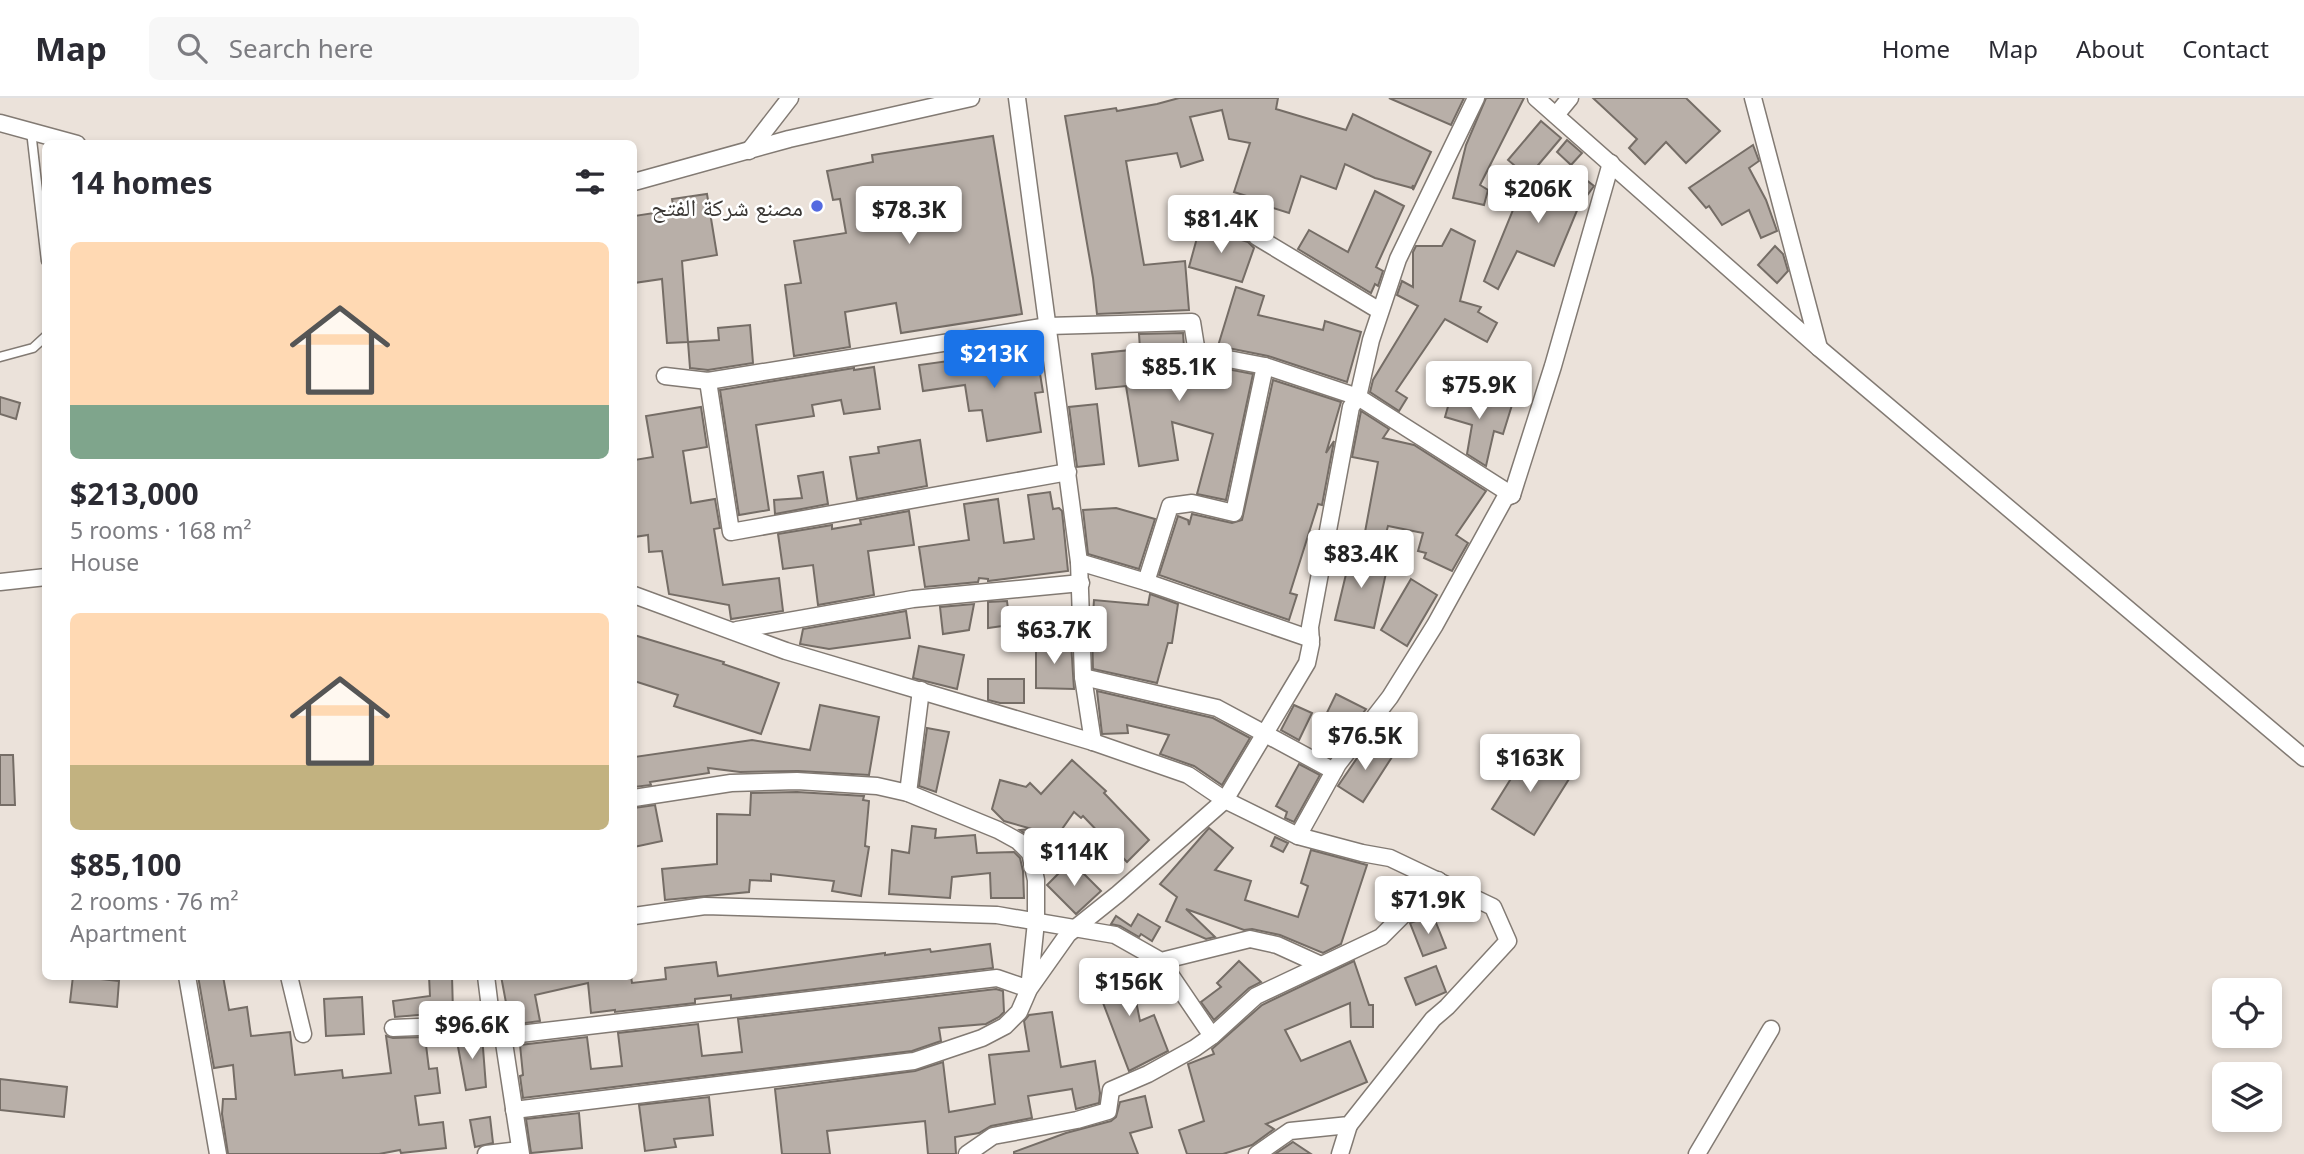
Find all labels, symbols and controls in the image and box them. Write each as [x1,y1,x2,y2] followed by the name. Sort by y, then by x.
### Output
[149,17,639,80] search box
[35,26,107,71] text: Map
[173,29,211,67] icon: search
[229,30,373,66] text: Search here
[1882,32,1950,65] text: Home
[1988,32,2038,65] text: Map
[2076,32,2144,65] text: About
[2182,32,2269,65] text: Contact
[70,162,213,203] text: 14 homes
[571,163,609,201] icon: filters
[1489,166,1587,225] pin: $206K
[1504,172,1572,204] text: $206K
[852,186,966,246] pin: $78.3K
[651,190,803,223] place label: مصنع شركة الفتح
[872,193,946,225] text: $78.3K
[1164,195,1278,255] pin: $81.4K
[809,198,825,214] marker: مصنع شركة الفتح
[1184,202,1258,234] text: $81.4K
[277,287,403,413] icon: home
[945,330,1043,390] pin: $213K
[960,337,1028,369] text: $213K
[1122,344,1236,403] pin: $85.1K
[1142,350,1216,382] text: $85.1K
[1422,362,1536,421] pin: $75.9K
[1442,368,1516,400] text: $75.9K
[70,473,199,514] text: $213,000
[70,514,252,546] text: 5 rooms · 168 m²
[1304,531,1418,590] pin: $83.4K
[1324,537,1398,569] text: $83.4K
[70,546,139,578] text: House
[997,606,1111,666] pin: $63.7K
[1017,613,1091,645] text: $63.7K
[277,658,403,784] icon: home
[1308,712,1422,772] pin: $76.5K
[1328,719,1402,751] text: $76.5K
[1481,734,1579,794] pin: $163K
[1496,741,1564,773] text: $163K
[1025,828,1123,888] pin: $114K
[1040,835,1108,867] text: $114K
[70,844,182,885] text: $85,100
[1371,876,1485,936] pin: $71.9K
[1391,883,1465,915] text: $71.9K
[70,885,239,917] text: 2 rooms · 76 m²
[70,917,187,949] text: Apartment
[1080,958,1178,1018] pin: $156K
[1095,965,1163,997] text: $156K
[2212,978,2282,1132] map controls
[2212,978,2282,1048] button: locate
[415,1002,529,1061] pin: $96.6K
[435,1008,509,1040] text: $96.6K
[2212,1062,2282,1132] button: layers

